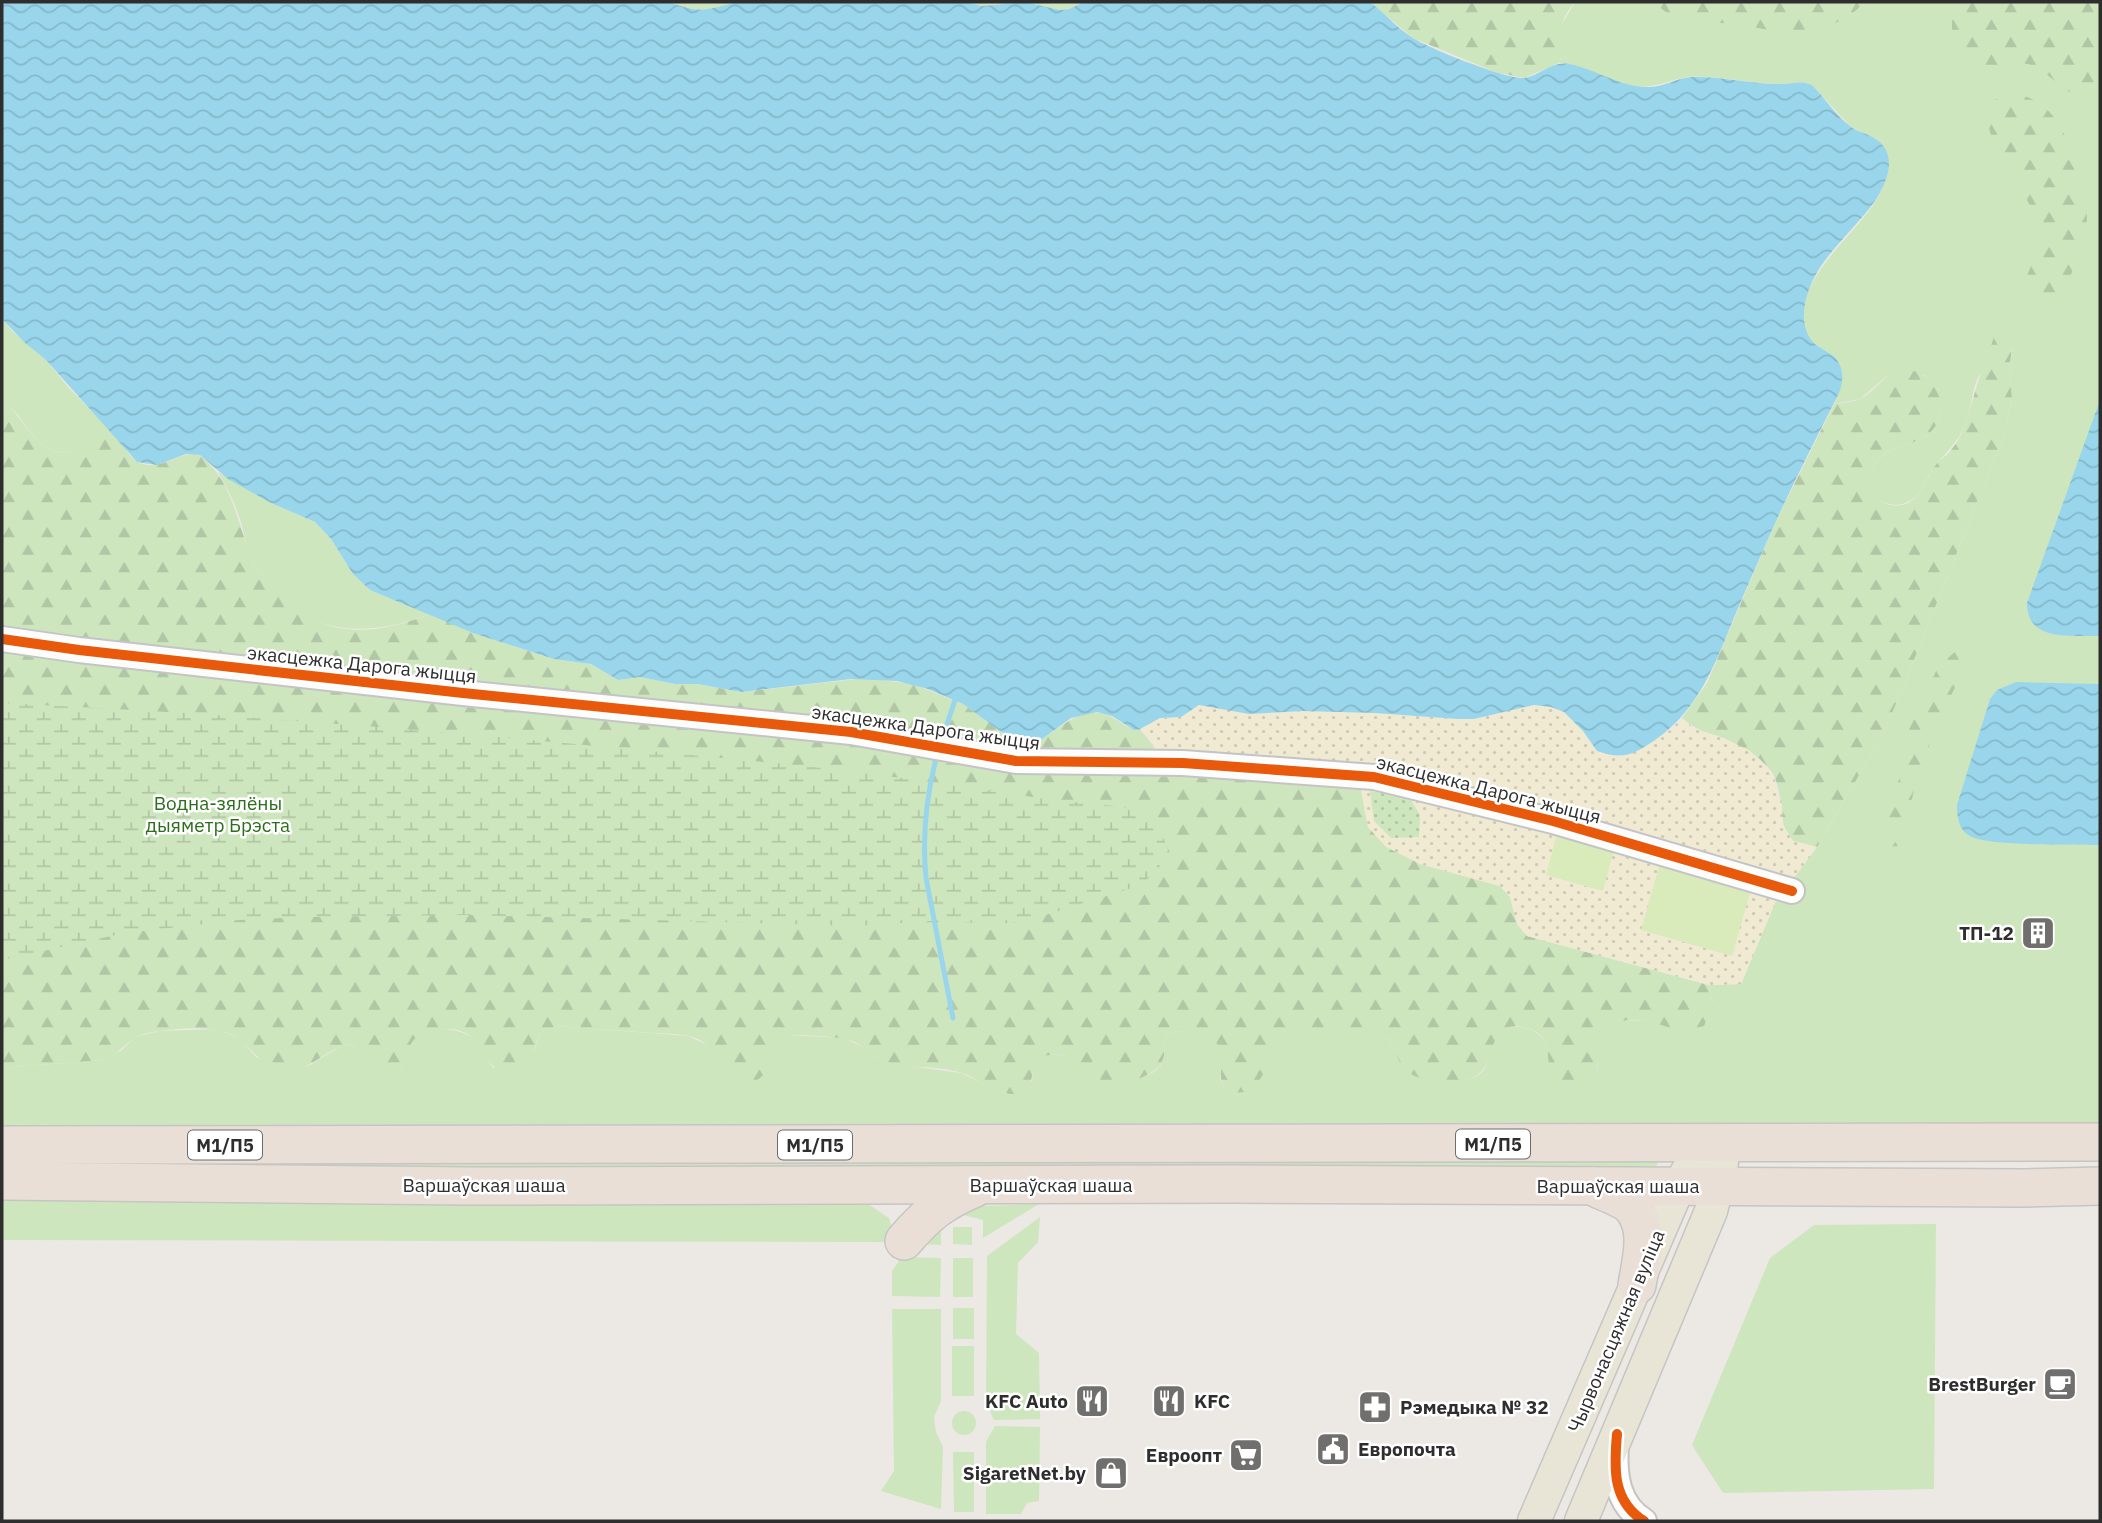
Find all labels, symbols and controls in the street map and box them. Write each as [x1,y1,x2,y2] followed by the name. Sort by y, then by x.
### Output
[246,640,478,688] street label: экасцежка Дарога жыцця
[810,699,1042,755] street label: экасцежка Дарога жыцця
[1374,750,1604,828] street label: экасцежка Дарога жыцця
[146,791,290,837] park label: Водна-зялёны дыяметр Брэста
[2019,914,2057,952] building icon: ТП-12
[1959,921,2014,945] place label: ТП-12
[1456,1129,1530,1158] road number: М1/П5
[188,1130,262,1160] road number: М1/П5
[778,1130,852,1160] road number: М1/П5
[402,1173,566,1197] street label: Варшаўская шаша
[969,1173,1133,1197] street label: Варшаўская шаша
[1536,1174,1700,1198] street label: Варшаўская шаша
[1562,1226,1670,1436] street label: Чырвонасцяжная вуліца
[2041,1365,2079,1403] cafe icon: BrestBurger
[1928,1372,2036,1396] place label: BrestBurger
[1073,1382,1111,1420] restaurant icon: KFC Auto
[1150,1382,1188,1420] restaurant icon: KFC
[1356,1388,1394,1426] pharmacy icon: Рэмедыка № 32
[985,1389,1068,1413] place label: KFC Auto
[1194,1389,1230,1413] place label: KFC
[1400,1395,1549,1419] place label: Рэмедыка № 32
[1314,1430,1352,1468] public building icon: Европочта
[1227,1436,1265,1474] supermarket icon: Евроопт
[1358,1437,1456,1461] place label: Европочта
[1146,1443,1222,1467] place label: Евроопт
[1092,1454,1130,1492] shop icon: SigaretNet.by
[963,1461,1087,1485] place label: SigaretNet.by

